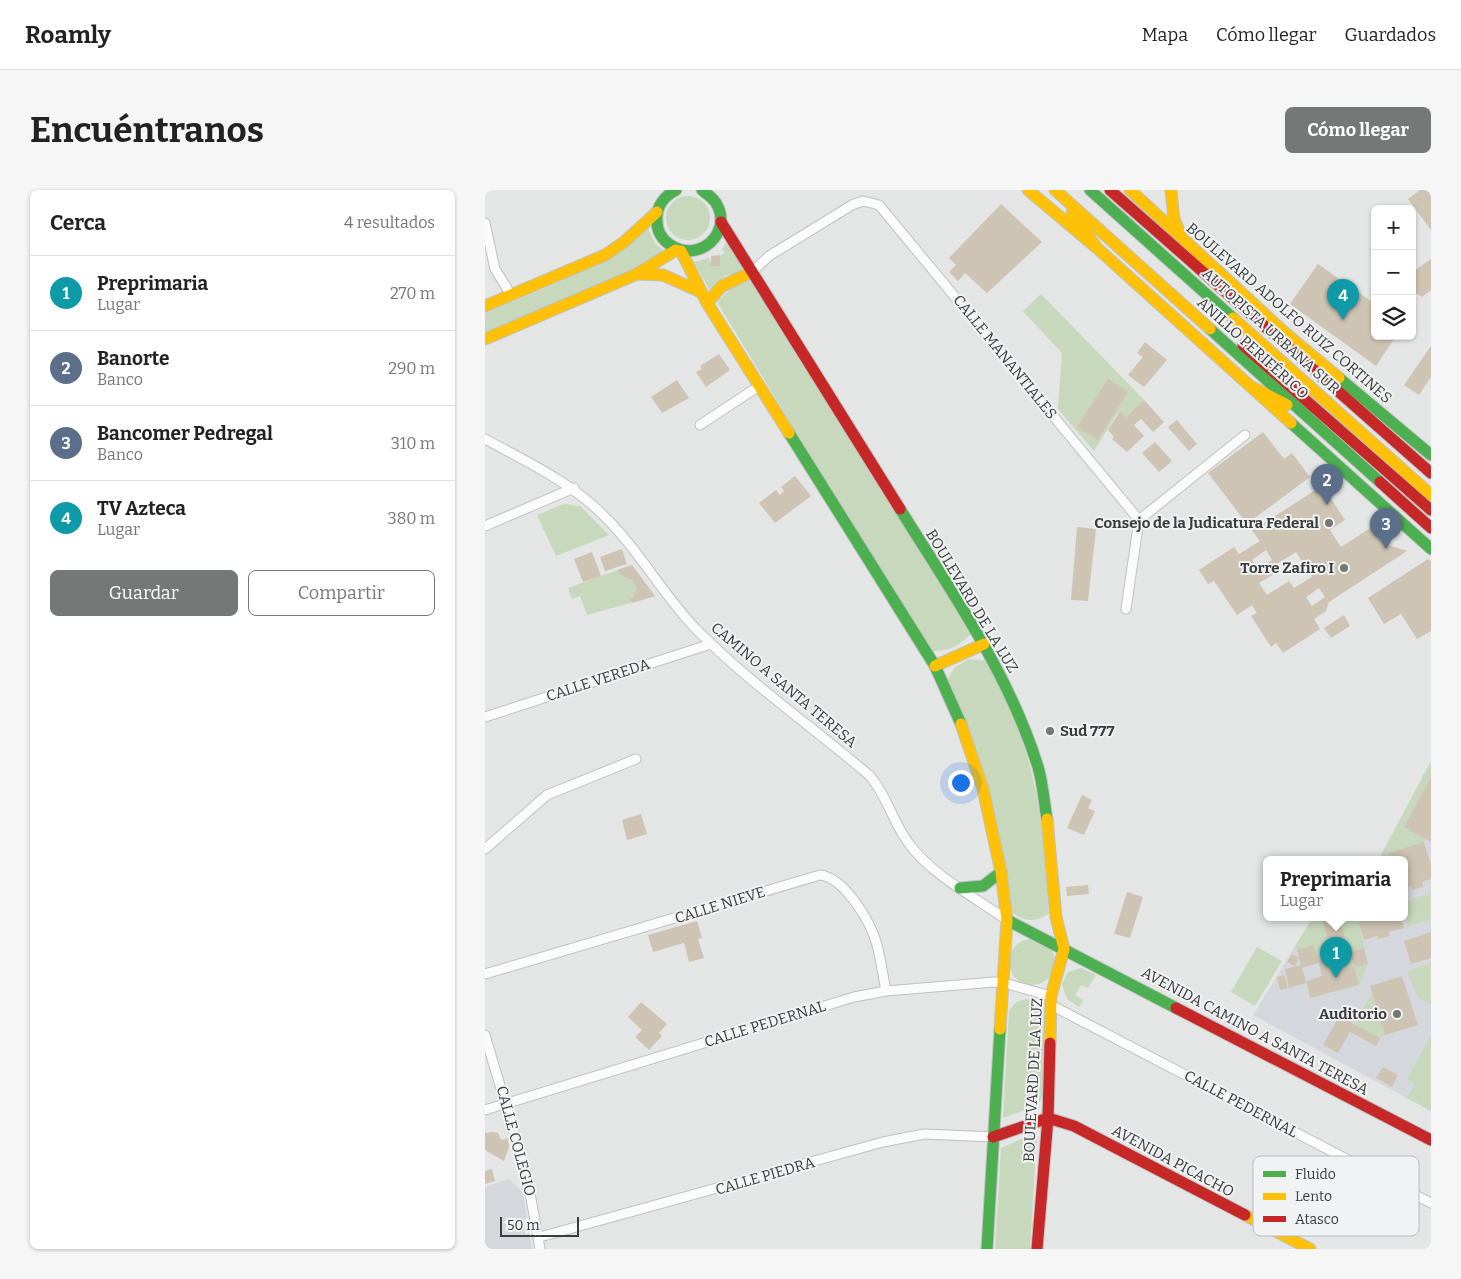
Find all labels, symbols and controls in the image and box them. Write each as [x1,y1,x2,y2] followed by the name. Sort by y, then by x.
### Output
[25,21,111,49] text: Roamly
[1142,24,1188,46] text: Mapa
[1216,24,1317,46] text: Cómo llegar
[1345,24,1436,46] text: Guardados
[1285,107,1431,153] button: Cómo llegar
[30,109,264,151] text: Encuéntranos
[1371,205,1416,340] map controls
[1371,205,1416,250] button: +
[50,210,106,236] text: Cerca
[344,213,435,232] text: 4 resultados
[1183,219,1395,407] street label: BOULEVARD ADOLFO RUIZ CORTINES
[1371,250,1416,295] button: −
[1198,264,1344,398] street label: AUTOPISTA URBANA SUR
[97,272,208,295] text: Preprimaria
[1327,279,1359,320] pin: 4
[63,284,69,303] text: 1
[390,284,435,303] text: 270 m
[949,291,1061,423] street label: CALLE MANANTIALES
[1194,293,1312,403] street label: ANILLO PERIFÉRICO
[97,295,140,314] text: Lugar
[1371,295,1416,340] button: layers
[97,347,169,370] text: Banorte
[61,359,71,378] text: 2
[388,359,435,378] text: 290 m
[97,370,143,389] text: Banco
[97,422,273,445] text: Bancomer Pedregal
[61,434,71,453] text: 3
[391,434,435,453] text: 310 m
[97,445,143,464] text: Banco
[1311,464,1343,505] pin: 2
[97,497,186,520] text: TV Azteca
[1370,508,1402,549] pin: 3
[61,509,71,528] text: 4
[388,509,435,528] text: 380 m
[1094,514,1319,532] place label: Consejo de la Judicatura Federal
[1323,517,1335,529] marker: Consejo de la Judicatura Federal
[97,520,140,539] text: Lugar
[922,526,1022,676] street label: BOULEVARD DE LA LUZ
[1240,559,1334,577] place label: Torre Zafiro I
[1338,562,1350,574] marker: Torre Zafiro I
[50,570,238,616] button: Guardar
[248,570,435,616] button: Compartir
[707,619,861,752] street label: CAMINO A SANTA TERESA
[544,655,652,705] street label: CALLE VEREDA
[1060,722,1114,740] place label: Sud 777
[1044,725,1056,737] marker: Sud 777
[948,770,974,796] your location
[1263,856,1408,921] popup
[1280,868,1391,891] text: Preprimaria
[673,883,767,927] street label: CALLE NIEVE
[1280,891,1323,910] text: Lugar
[1320,937,1352,978] pin: 1
[1138,963,1372,1099] street label: AVENIDA CAMINO A SANTA TERESA
[702,997,828,1051] street label: CALLE PEDERNAL
[1020,998,1046,1162] street label: BOULEVARD DE LA LUZ
[1319,1005,1387,1023] place label: Auditorio
[1391,1008,1403,1020] marker: Auditorio
[1181,1066,1301,1142] street label: CALLE PEDERNAL
[493,1084,539,1198] street label: CALLE COLEGIO
[1109,1121,1237,1201] street label: AVENIDA PICACHO
[713,1153,817,1199] street label: CALLE PIEDRA
[1253,1156,1419,1236] legend
[1295,1166,1336,1183] text: Fluido
[1295,1188,1332,1205] text: Lento
[1295,1211,1339,1228] text: Atasco
[500,1214,579,1237] scale bar
[507,1217,540,1234] text: 50 m

